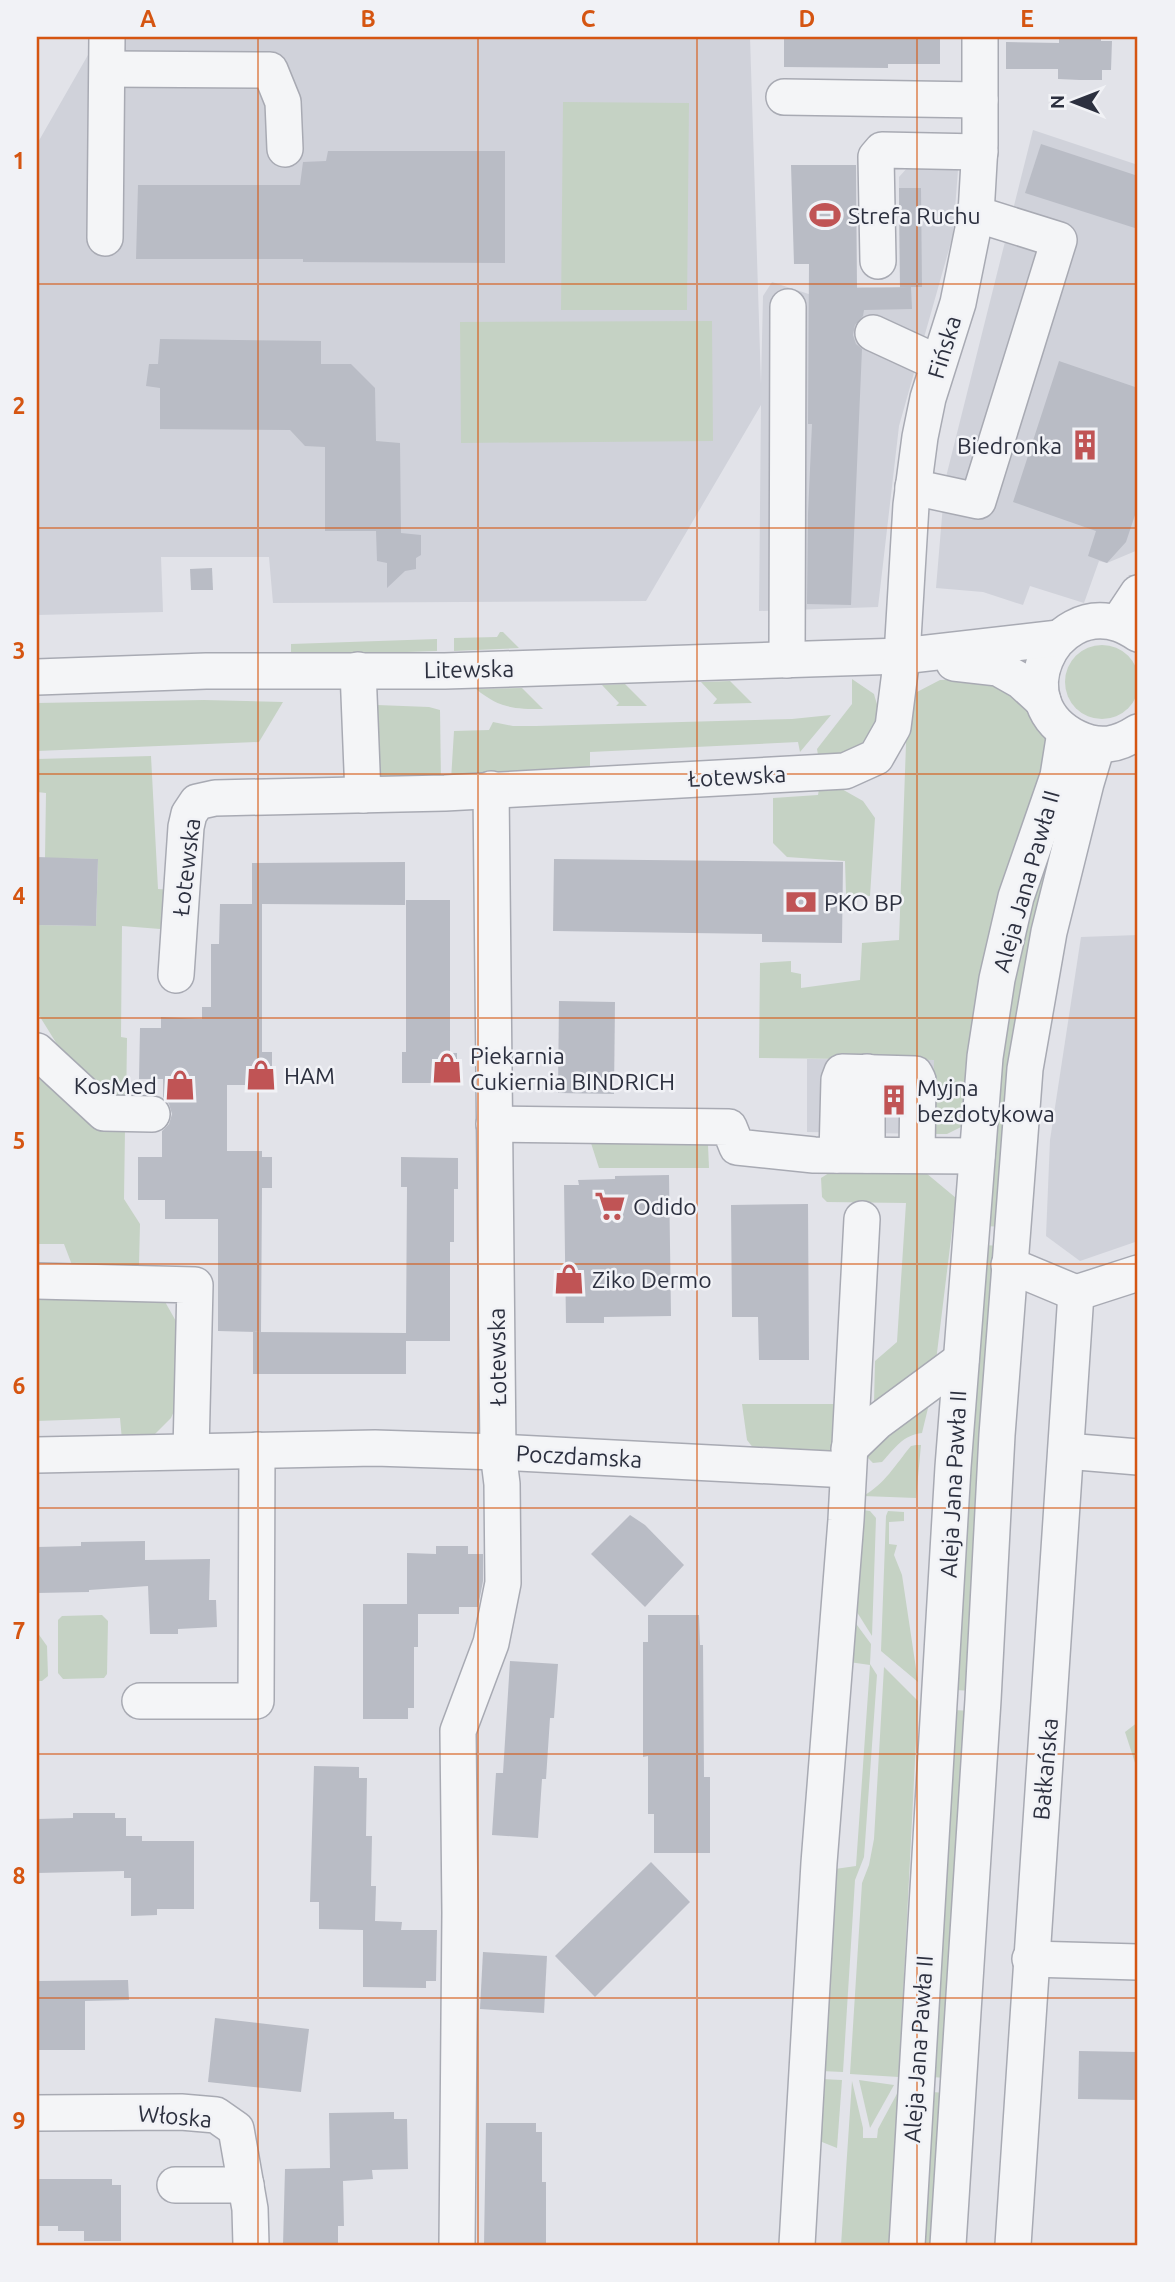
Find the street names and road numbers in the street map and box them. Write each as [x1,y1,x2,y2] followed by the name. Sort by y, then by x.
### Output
[923,313,965,381] street label: Fińska
[424,656,514,682] street label: Litewska
[687,761,787,791] street label: Łotewska
[988,787,1064,975] street label: Aleja Jana Pawła II
[168,817,204,917] street label: Łotewska
[484,1308,510,1406] street label: Łotewska
[936,1389,970,1579] street label: Aleja Jana Pawła II
[515,1440,643,1472] street label: Poczdamska
[1028,1717,1062,1821] street label: Bałkańska
[899,1954,937,2144] street label: Aleja Jana Pawła II
[137,2100,213,2132] street label: Włoska

